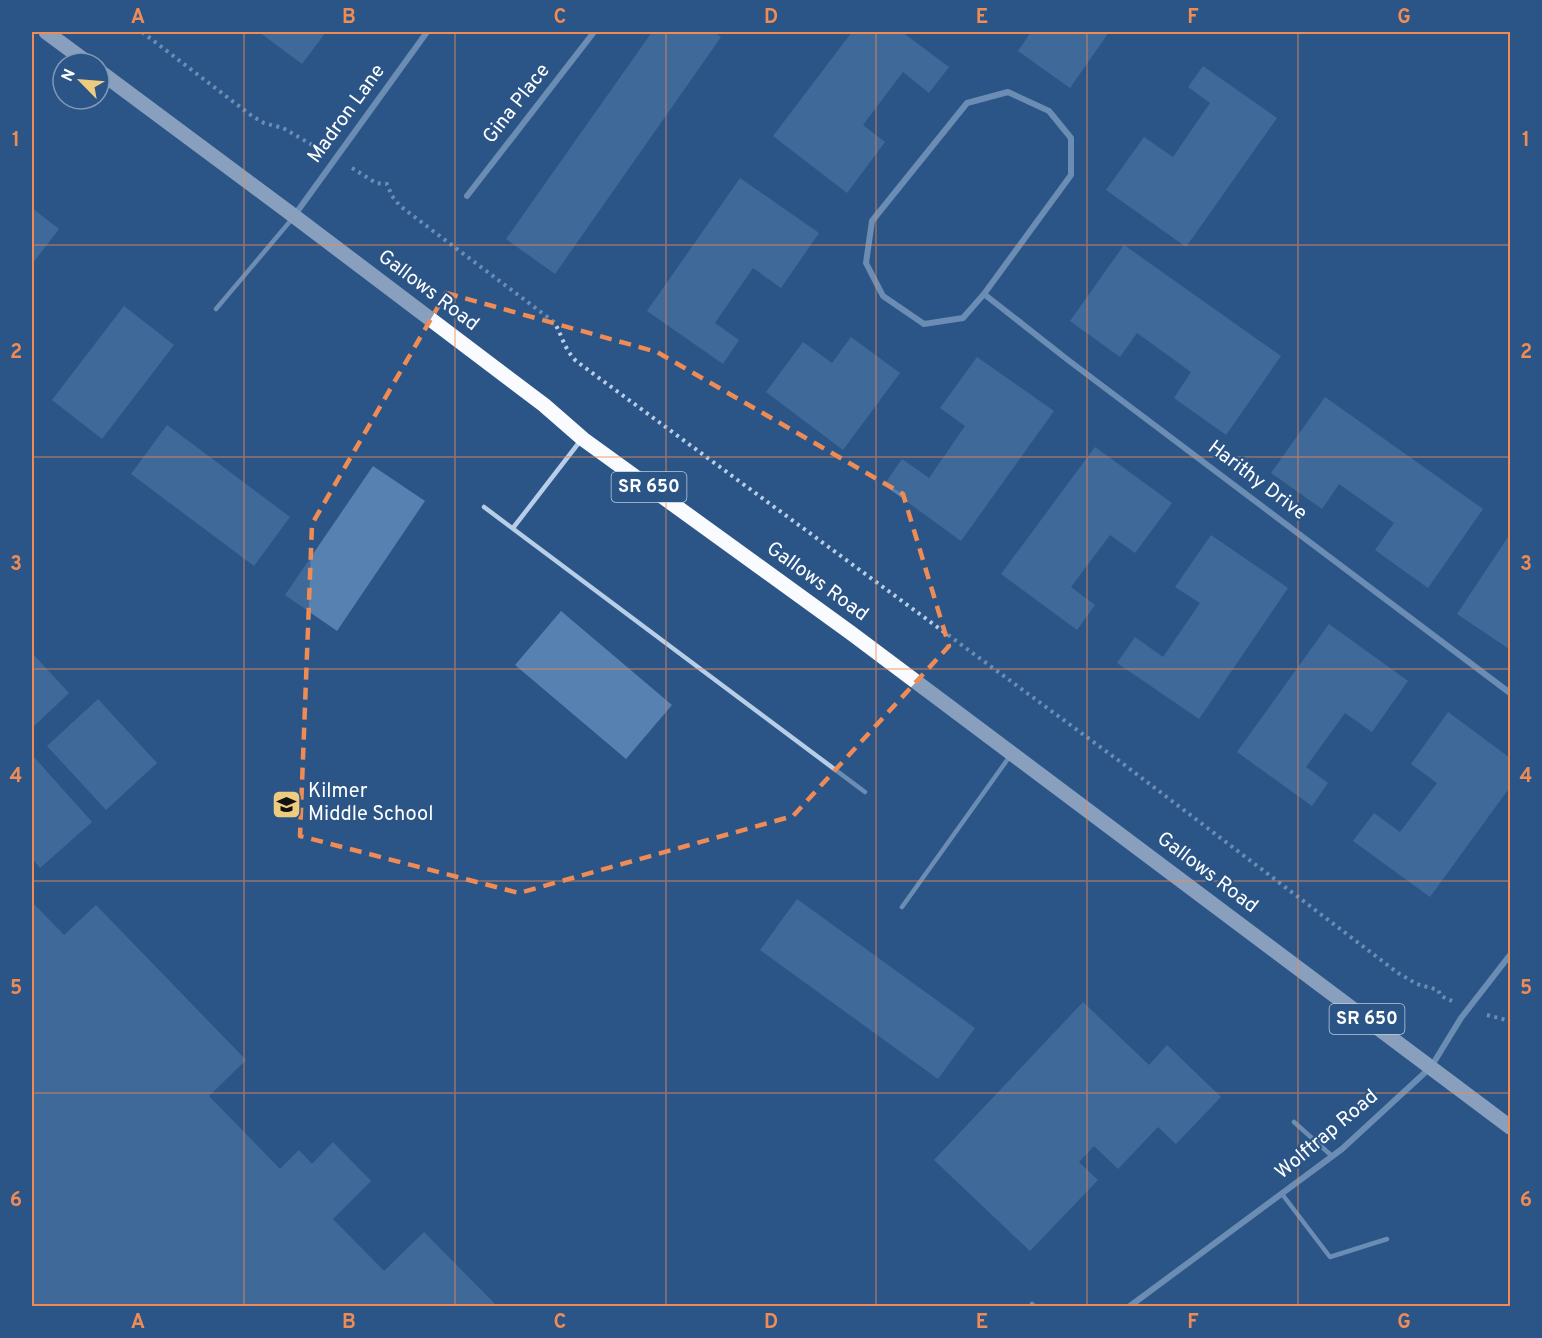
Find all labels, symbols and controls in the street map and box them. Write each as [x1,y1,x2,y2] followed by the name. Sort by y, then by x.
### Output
[131,5,145,31] text: A
[342,5,356,31] text: B
[554,5,566,31] text: C
[764,5,778,31] text: D
[976,5,988,31] text: E
[1187,5,1199,31] text: F
[1397,5,1411,31] text: G
[51,51,111,111] north arrow
[302,59,392,169] street label: Madron Lane
[478,59,556,149] street label: Gina Place
[58,66,81,85] text: N
[12,128,20,154] text: 1
[1522,128,1530,154] text: 1
[372,244,484,338] street label: Gallows Road
[10,340,22,366] text: 2
[1520,340,1532,366] text: 2
[1202,435,1312,527] street label: Harithy Drive
[612,472,686,502] road number: SR 650
[761,536,873,628] street label: Gallows Road
[10,552,22,578] text: 3
[1520,552,1532,578] text: 3
[10,764,22,790] text: 4
[1520,764,1532,790] text: 4
[308,779,433,828] place label: Kilmer Middle School
[271,788,303,820] school or university icon: Kilmer Middle School
[1151,826,1263,920] street label: Gallows Road
[10,976,22,1002] text: 5
[1520,976,1532,1002] text: 5
[1330,1004,1404,1034] road number: SR 650
[1270,1084,1384,1186] street label: Wolftrap Road
[10,1188,22,1214] text: 6
[1520,1188,1532,1214] text: 6
[131,1310,145,1336] text: A
[342,1310,356,1336] text: B
[554,1310,566,1336] text: C
[764,1310,778,1336] text: D
[976,1310,988,1336] text: E
[1187,1310,1199,1336] text: F
[1397,1310,1411,1336] text: G

